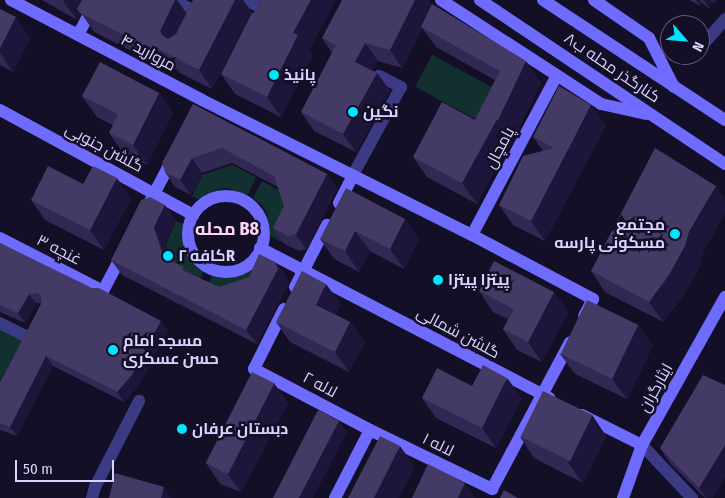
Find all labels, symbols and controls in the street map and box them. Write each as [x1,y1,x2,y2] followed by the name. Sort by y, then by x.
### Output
[660,15,710,65] north arrow
[560,29,664,107] street label: کنارگذر محله ب۸
[117,31,179,75] street label: مروارید ۴
[688,39,707,54] text: N
[284,65,316,85] place label: پانیذ
[268,69,280,81] marker: پانیذ
[363,102,399,122] place label: نگین
[347,106,359,118] marker: نگین
[62,119,146,177] street label: گلشن جنوبی
[481,124,519,172] street label: پامچال
[554,215,665,253] place label: مجتمع مسکونی پارسه
[195,218,259,240] district label: محله B8
[669,228,681,240] marker: مجتمع مسکونی پارسه
[33,231,85,269] street label: غنچه ۳
[178,246,235,266] place label: کافه ۲R
[162,250,174,262] marker: کافه ۲R
[448,270,510,290] place label: پیتزا پیتزا
[432,274,444,286] marker: پیتزا پیتزا
[413,303,503,363] street label: گلشن شمالی
[123,331,219,369] place label: مسجد امام حسن عسکری
[107,344,119,356] marker: مسجد امام حسن عسکری
[635,360,677,416] street label: ایثارگران
[300,368,340,402] street label: لاله ۲
[192,419,288,439] place label: دبستان عرفان
[176,423,188,435] marker: دبستان عرفان
[419,429,457,461] street label: لاله ۱
[18,450,116,482] scale bar
[23,460,53,478] text: 50 m

